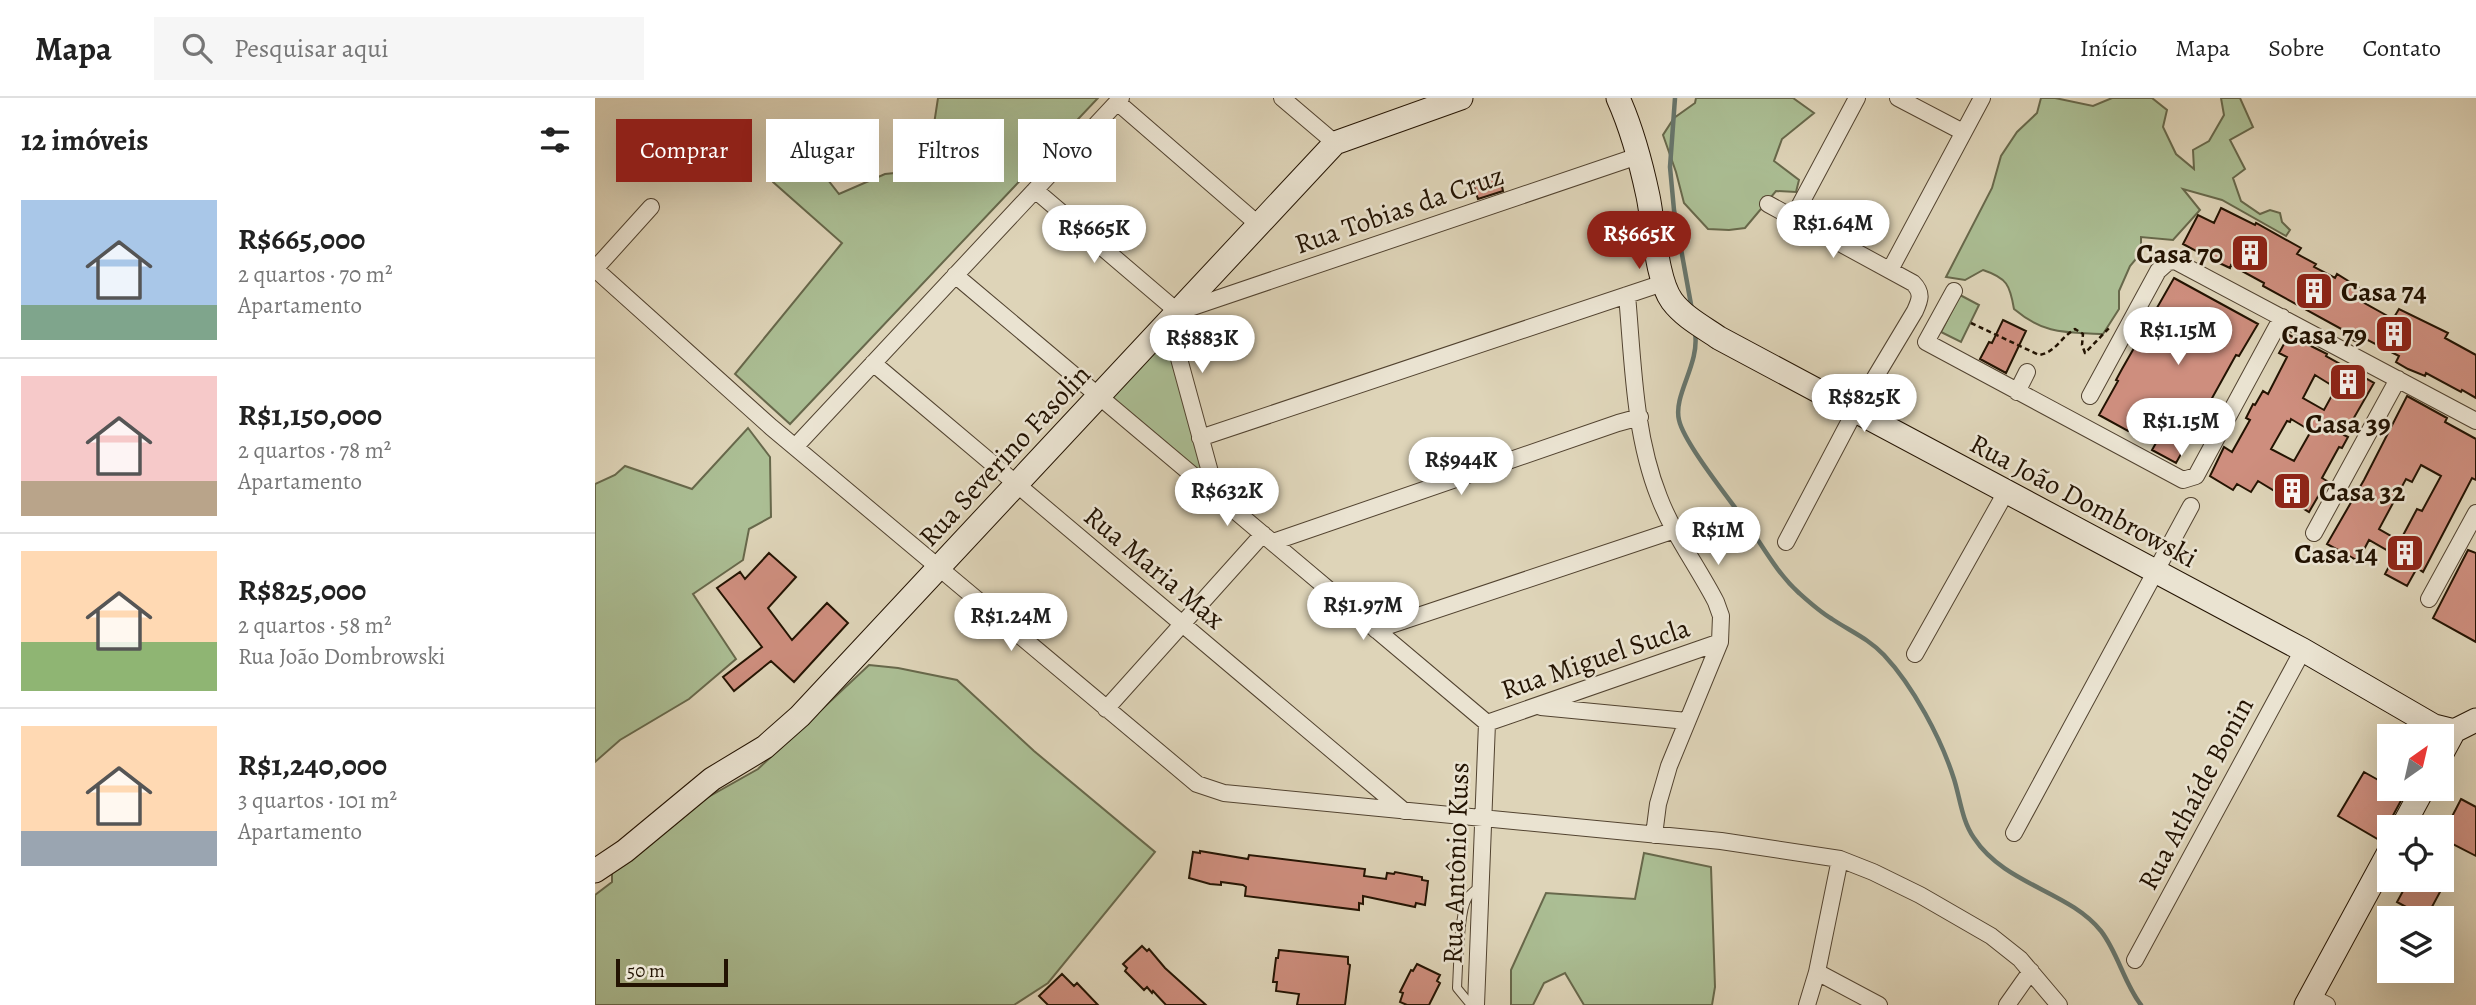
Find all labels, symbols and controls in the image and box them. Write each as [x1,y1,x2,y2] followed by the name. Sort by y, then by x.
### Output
[154,17,644,80] search box
[35,26,112,71] text: Mapa
[178,29,216,67] icon: search
[234,31,389,66] text: Pesquisar aqui
[2080,32,2137,64] text: Início
[2175,32,2230,64] text: Mapa
[2268,32,2324,64] text: Sobre
[2362,32,2441,64] text: Contato
[616,119,752,182] chip: Comprar
[766,119,879,182] chip: Alugar
[893,119,1004,182] chip: Filtros
[1018,119,1116,182] chip: Novo
[21,120,148,160] text: 12 imóveis
[536,121,574,159] icon: filters
[1290,156,1509,264] street label: Rua Tobias da Cruz
[1768,200,1898,260] pin: R$1.64M
[1037,206,1151,265] pin: R$665K
[1793,207,1873,238] text: R$1.64M
[1058,212,1130,243] text: R$665K
[1582,212,1696,271] pin: R$665K
[1603,218,1675,249] text: R$665K
[238,219,365,259] text: R$665,000
[77,228,161,312] icon: home
[2229,232,2271,274] building icon: Casa 70
[2136,235,2223,273] place label: Casa 70
[238,259,392,290] text: 2 quartos · 70 m²
[2293,270,2335,312] building icon: Casa 74
[2341,273,2427,311] place label: Casa 74
[238,290,362,321] text: Apartamento
[2113,308,2243,367] pin: R$1.15M
[2373,313,2415,355] building icon: Casa 79
[2139,314,2217,345] text: R$1.15M
[1145,316,1259,375] pin: R$883K
[2281,316,2367,354] place label: Casa 79
[1166,322,1238,353] text: R$883K
[910,356,1099,555] street label: Rua Severino Fasolin
[2327,361,2369,403] building icon: Casa 39
[1807,374,1921,434] pin: R$825K
[1828,381,1900,412] text: R$825K
[238,395,382,435] text: R$1,150,000
[2116,398,2246,458] pin: R$1.15M
[77,404,161,488] icon: home
[2142,405,2220,436] text: R$1.15M
[2305,405,2391,443] place label: Casa 39
[1963,425,2204,577] street label: Rua João Dombrowski
[238,435,391,466] text: 2 quartos · 78 m²
[1404,438,1518,497] pin: R$944K
[1425,444,1497,475] text: R$944K
[238,466,362,497] text: Apartamento
[1170,468,1284,528] pin: R$632K
[2271,470,2313,512] building icon: Casa 32
[2319,473,2406,511] place label: Casa 32
[1191,475,1263,506] text: R$632K
[1076,497,1234,639] street label: Rua Maria Max
[1677,508,1759,567] pin: R$1M
[1691,514,1745,545] text: R$1M
[2384,532,2426,574] building icon: Casa 14
[2294,535,2378,573] place label: Casa 14
[238,570,366,610] text: R$825,000
[77,579,161,663] icon: home
[1298,582,1428,642] pin: R$1.97M
[1323,589,1403,620] text: R$1.97M
[946,594,1076,653] pin: R$1.24M
[970,600,1052,631] text: R$1.24M
[1496,609,1695,709] street label: Rua Miguel Sucla
[238,610,392,641] text: 2 quartos · 58 m²
[238,641,445,672] text: Rua João Dombrowski
[2129,690,2263,897] street label: Rua Athaíde Bonin
[2377,724,2453,802] north arrow
[2377,724,2454,983] map controls
[238,745,387,785] text: R$1,240,000
[77,754,161,838] icon: home
[1433,762,1479,965] street label: Rua Antônio Kuss
[238,785,397,816] text: 3 quartos · 101 m²
[2377,815,2454,892] button: locate
[238,816,362,847] text: Apartamento
[2377,906,2454,983] button: layers
[616,956,728,988] scale bar
[627,958,665,984] text: 50 m

